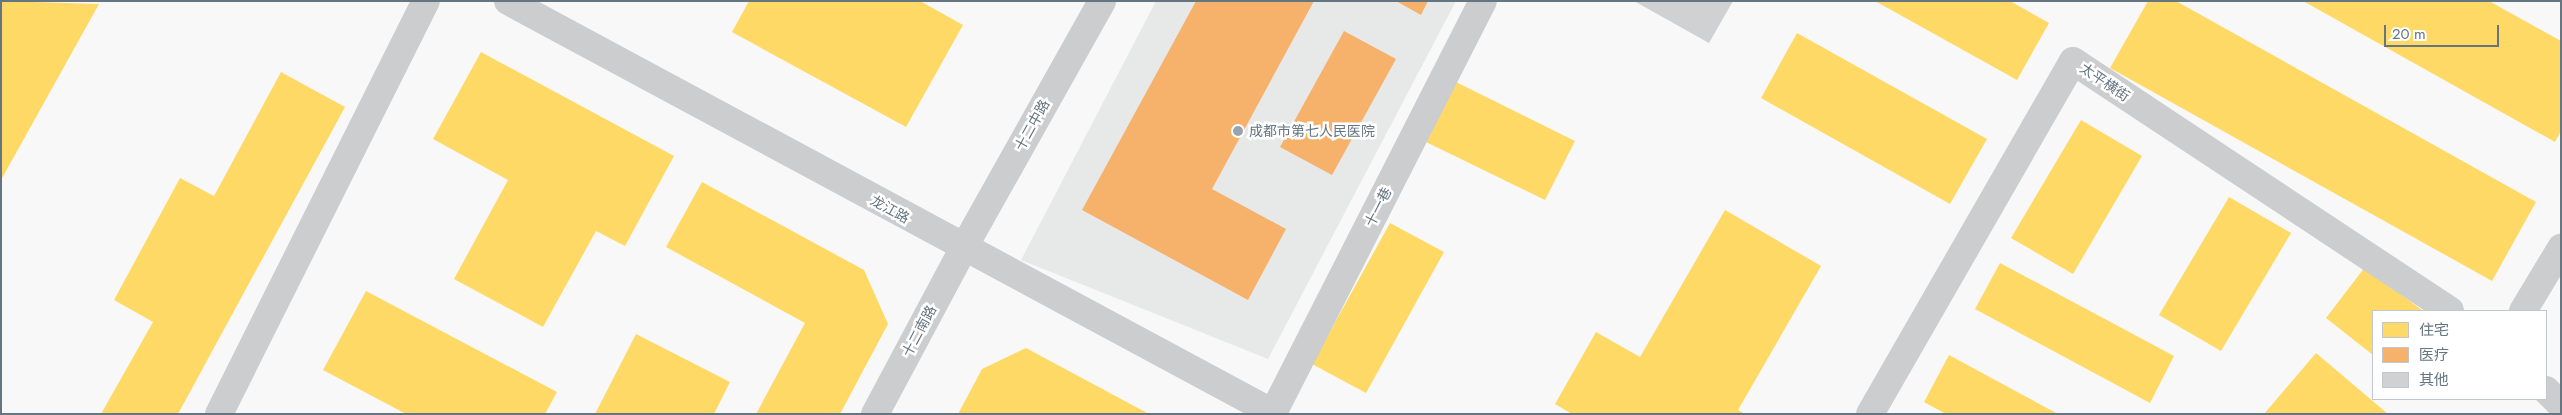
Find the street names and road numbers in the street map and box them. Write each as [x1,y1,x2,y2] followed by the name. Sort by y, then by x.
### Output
[2077,59,2133,105] street label: 太平横街
[1011,96,1053,154] street label: 十二中路
[1361,184,1395,230] street label: 十一巷
[868,191,912,227] street label: 龙江路
[898,302,940,360] street label: 十二南路

